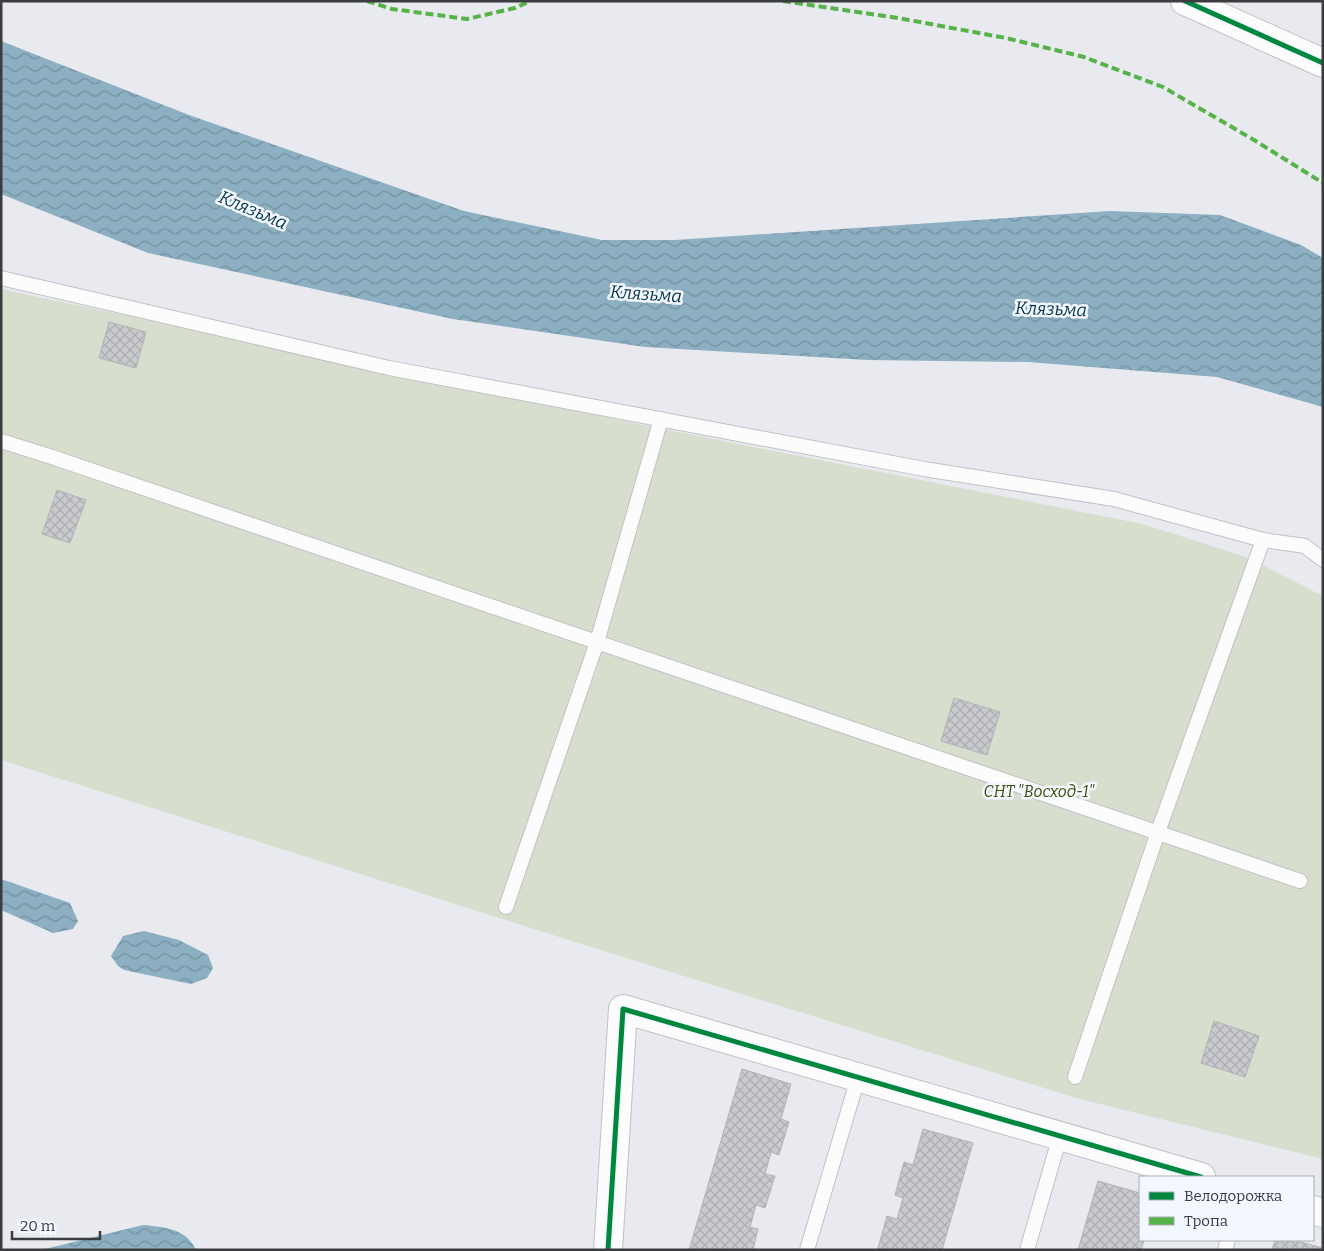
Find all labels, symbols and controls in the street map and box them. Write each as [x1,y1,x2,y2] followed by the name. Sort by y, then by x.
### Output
[215,186,291,234] water label: Клязьма
[609,281,683,307] water label: Клязьма
[1015,297,1087,321] water label: Клязьма
[983,782,1096,801] park label: СНТ "Восход-1"
[1139,1176,1314,1241] legend
[1184,1187,1282,1205] text: Велодорожка
[12,1208,100,1240] scale bar
[1184,1212,1228,1230] text: Тропа
[20,1217,56,1235] text: 20 m

